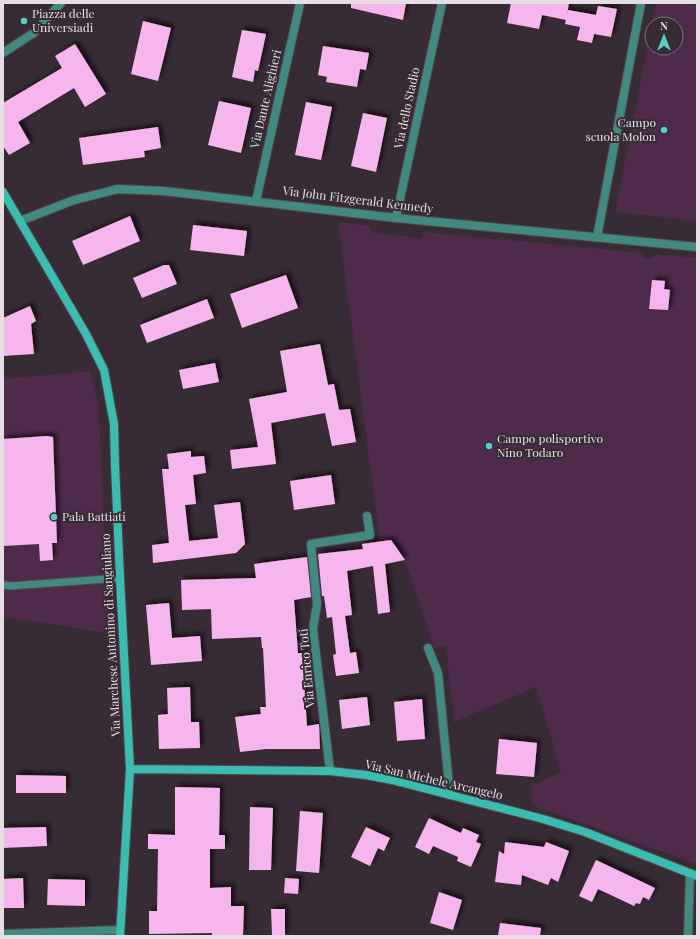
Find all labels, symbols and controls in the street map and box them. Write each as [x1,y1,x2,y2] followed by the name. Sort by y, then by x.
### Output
[32,5,95,35] place label: Piazza delle Universiadi
[19,16,29,26] marker: Piazza delle Universiadi
[644,16,684,56] north arrow
[660,18,668,33] text: N
[246,48,284,151] street label: Via Dante Alighieri
[389,65,423,151] street label: Via dello Stadio
[585,114,656,144] place label: Campo scuola Molon
[659,125,669,135] marker: Campo scuola Molon
[281,182,434,216] street label: Via John Fitzgerald Kennedy
[497,430,604,460] place label: Campo polisportivo Nino Todaro
[484,441,494,451] marker: Campo polisportivo Nino Todaro
[62,508,126,524] place label: Pala Battiati
[49,512,59,522] marker: Pala Battiati
[97,533,123,738] street label: Via Marchese Antonino di Sangiuliano
[295,627,318,709] street label: Via Enrico Toti
[363,755,505,803] street label: Via San Michele Arcangelo

